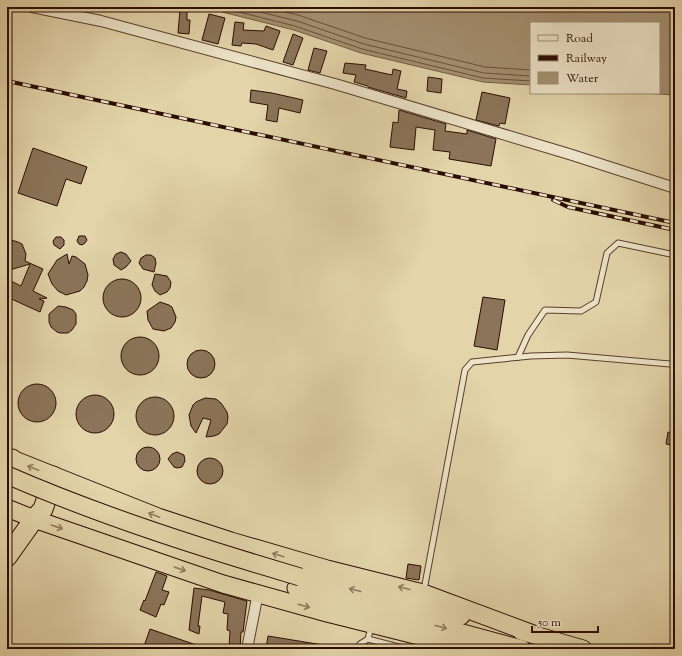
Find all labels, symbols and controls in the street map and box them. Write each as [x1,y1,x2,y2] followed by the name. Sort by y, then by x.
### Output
[530,22,660,94] legend
[566,30,593,48] text: Road
[566,50,607,68] text: Railway
[566,70,599,88] text: Water
[28,463,40,471] one-way arrow
[149,511,161,519] one-way arrow
[50,524,63,531] one-way arrow
[272,551,285,558] one-way arrow
[173,566,186,573] one-way arrow
[398,584,411,591] one-way arrow
[349,586,362,594] one-way arrow
[297,603,310,610] one-way arrow
[532,608,598,634] scale bar
[537,614,561,632] text: 50 m
[435,624,448,631] one-way arrow

